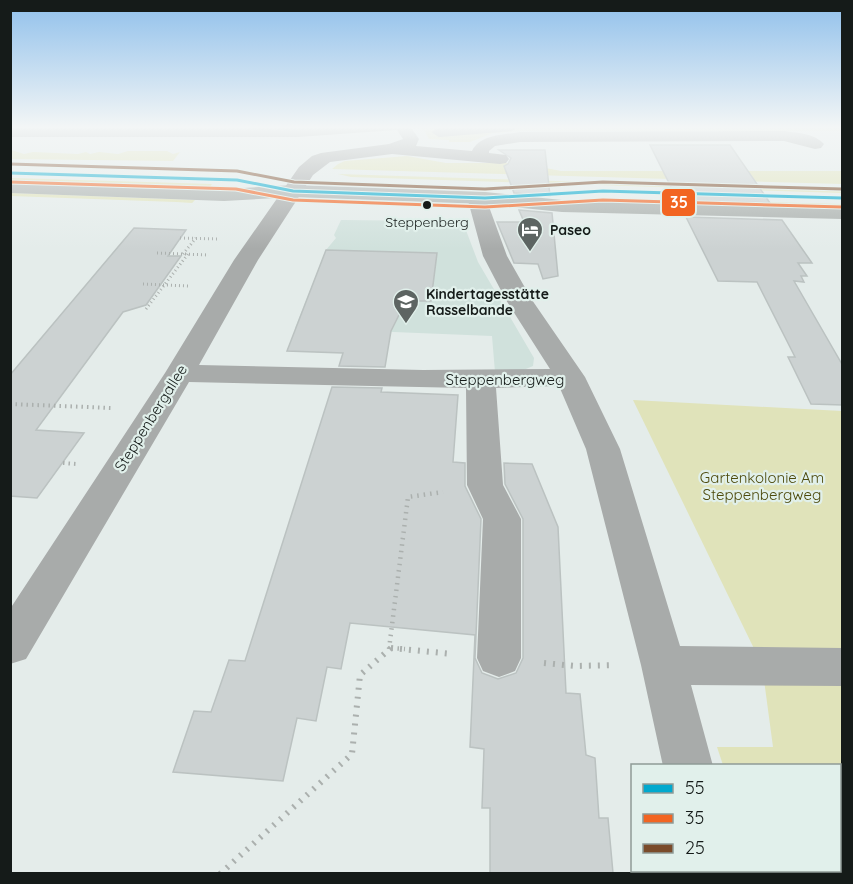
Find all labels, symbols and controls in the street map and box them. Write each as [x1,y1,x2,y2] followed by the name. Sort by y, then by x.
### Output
[661,188,696,217] line badge: 35
[670,192,688,212] text: 35
[421,199,433,211] marker: Steppenberg
[385,213,469,231] place label: Steppenberg
[515,215,545,253] hotel icon: Paseo
[550,221,591,239] place label: Paseo
[426,285,549,319] place label: Kindertagesstätte Rasselbande
[391,287,421,325] school or university icon: Kindertagesstätte Rasselbande
[110,361,191,475] street label: Steppenbergallee
[446,370,564,389] street label: Steppenbergweg
[700,468,824,504] park label: Gartenkolonie Am Steppenbergweg
[631,764,841,872] legend
[685,776,705,799] text: 55
[685,806,704,829] text: 35
[685,836,705,859] text: 25

